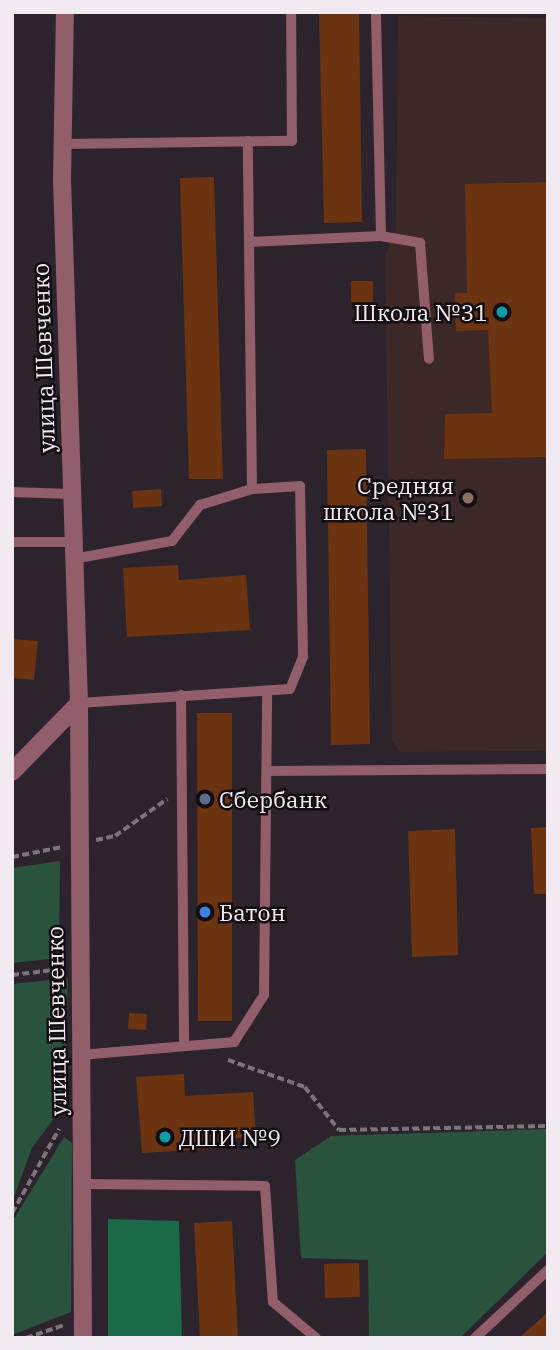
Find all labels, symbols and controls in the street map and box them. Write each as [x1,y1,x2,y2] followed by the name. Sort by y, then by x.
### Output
[26,263,60,453] street label: улица Шевченко
[354,298,488,326] place label: Школа №31
[494,304,510,320] marker: Школа №31
[323,471,454,525] place label: Средняя школа №31
[460,490,476,506] marker: Средняя школа №31
[219,785,327,813] place label: Сбербанк
[197,791,213,807] marker: Сбербанк
[219,898,286,926] place label: Батон
[197,904,213,920] marker: Батон
[41,926,71,1116] street label: улица Шевченко
[179,1123,281,1151] place label: ДШИ №9
[157,1129,173,1145] marker: ДШИ №9

